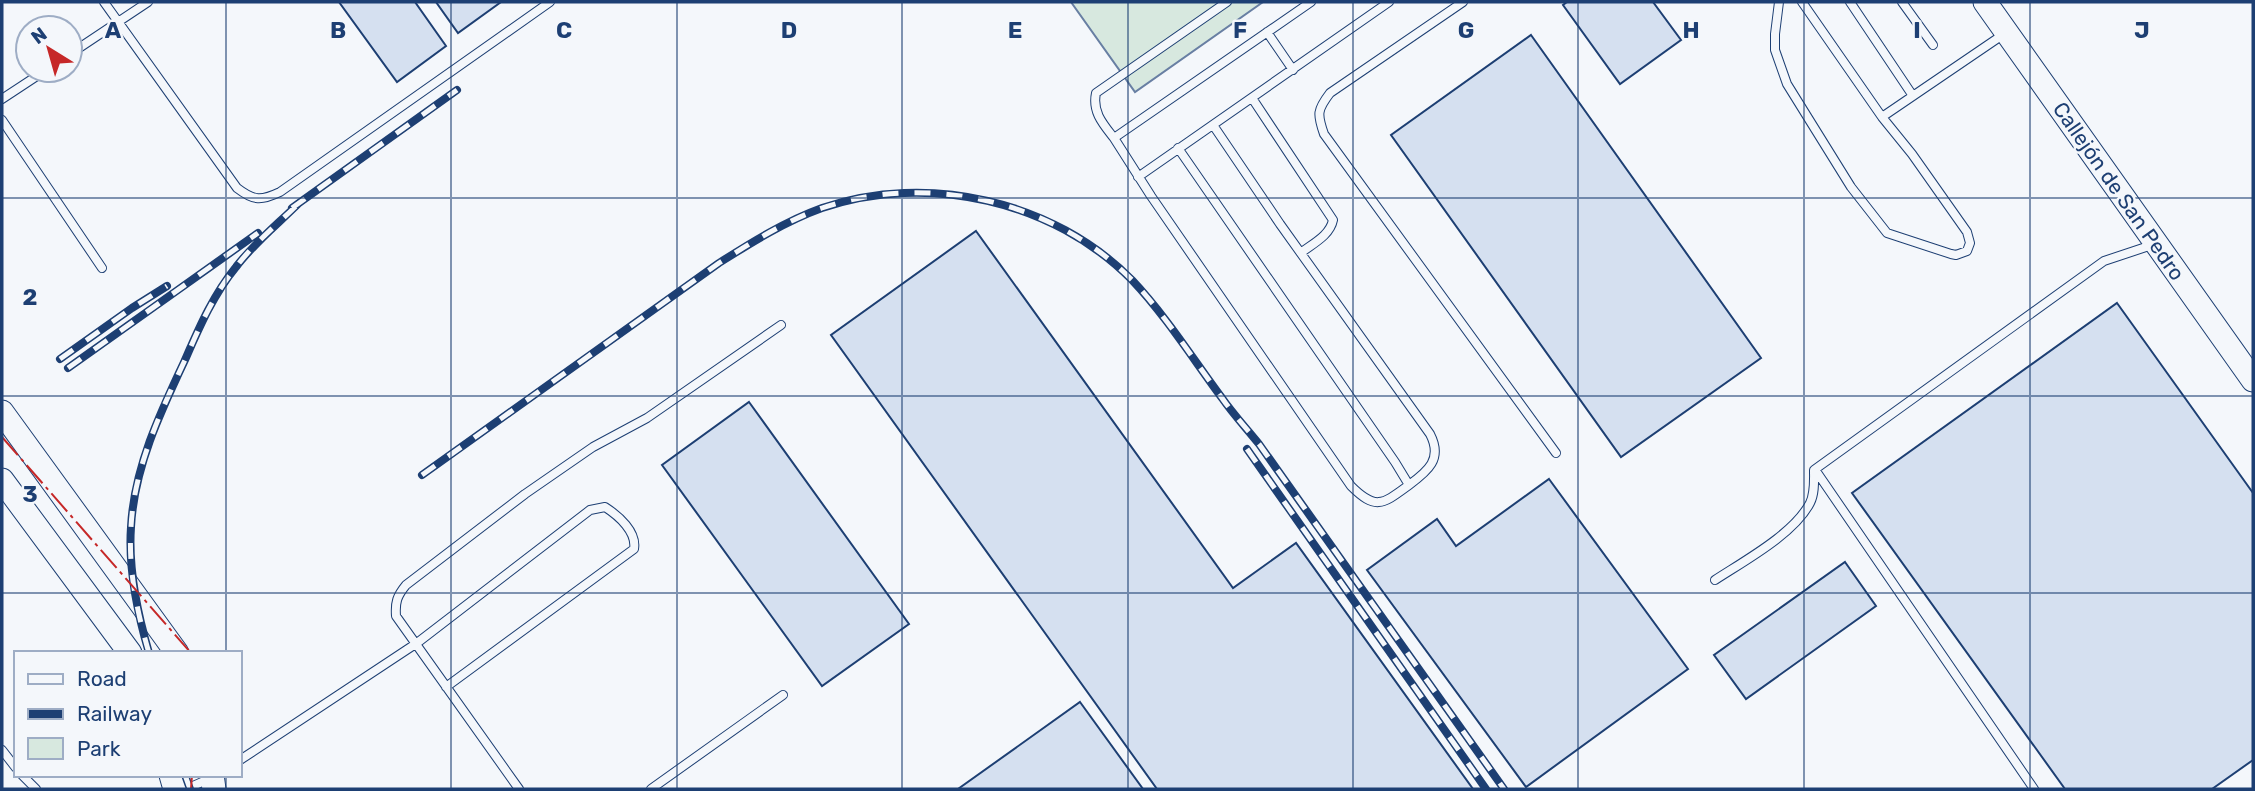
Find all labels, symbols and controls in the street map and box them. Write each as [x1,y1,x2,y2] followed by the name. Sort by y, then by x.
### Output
[14,14,84,84] north arrow
[105,16,122,44] text: A
[330,16,346,44] text: B
[556,16,572,44] text: C
[781,16,797,44] text: D
[1008,16,1022,44] text: E
[1233,16,1247,44] text: F
[1458,16,1474,44] text: G
[1682,16,1700,44] text: H
[1913,16,1921,44] text: I
[2134,16,2150,44] text: J
[27,23,51,49] text: N
[2048,97,2190,285] street label: Callejón de San Pedro
[23,283,37,311] text: 2
[22,480,38,508] text: 3
[14,651,242,777] legend
[77,666,127,691] text: Road
[77,701,152,726] text: Railway
[77,736,121,761] text: Park

